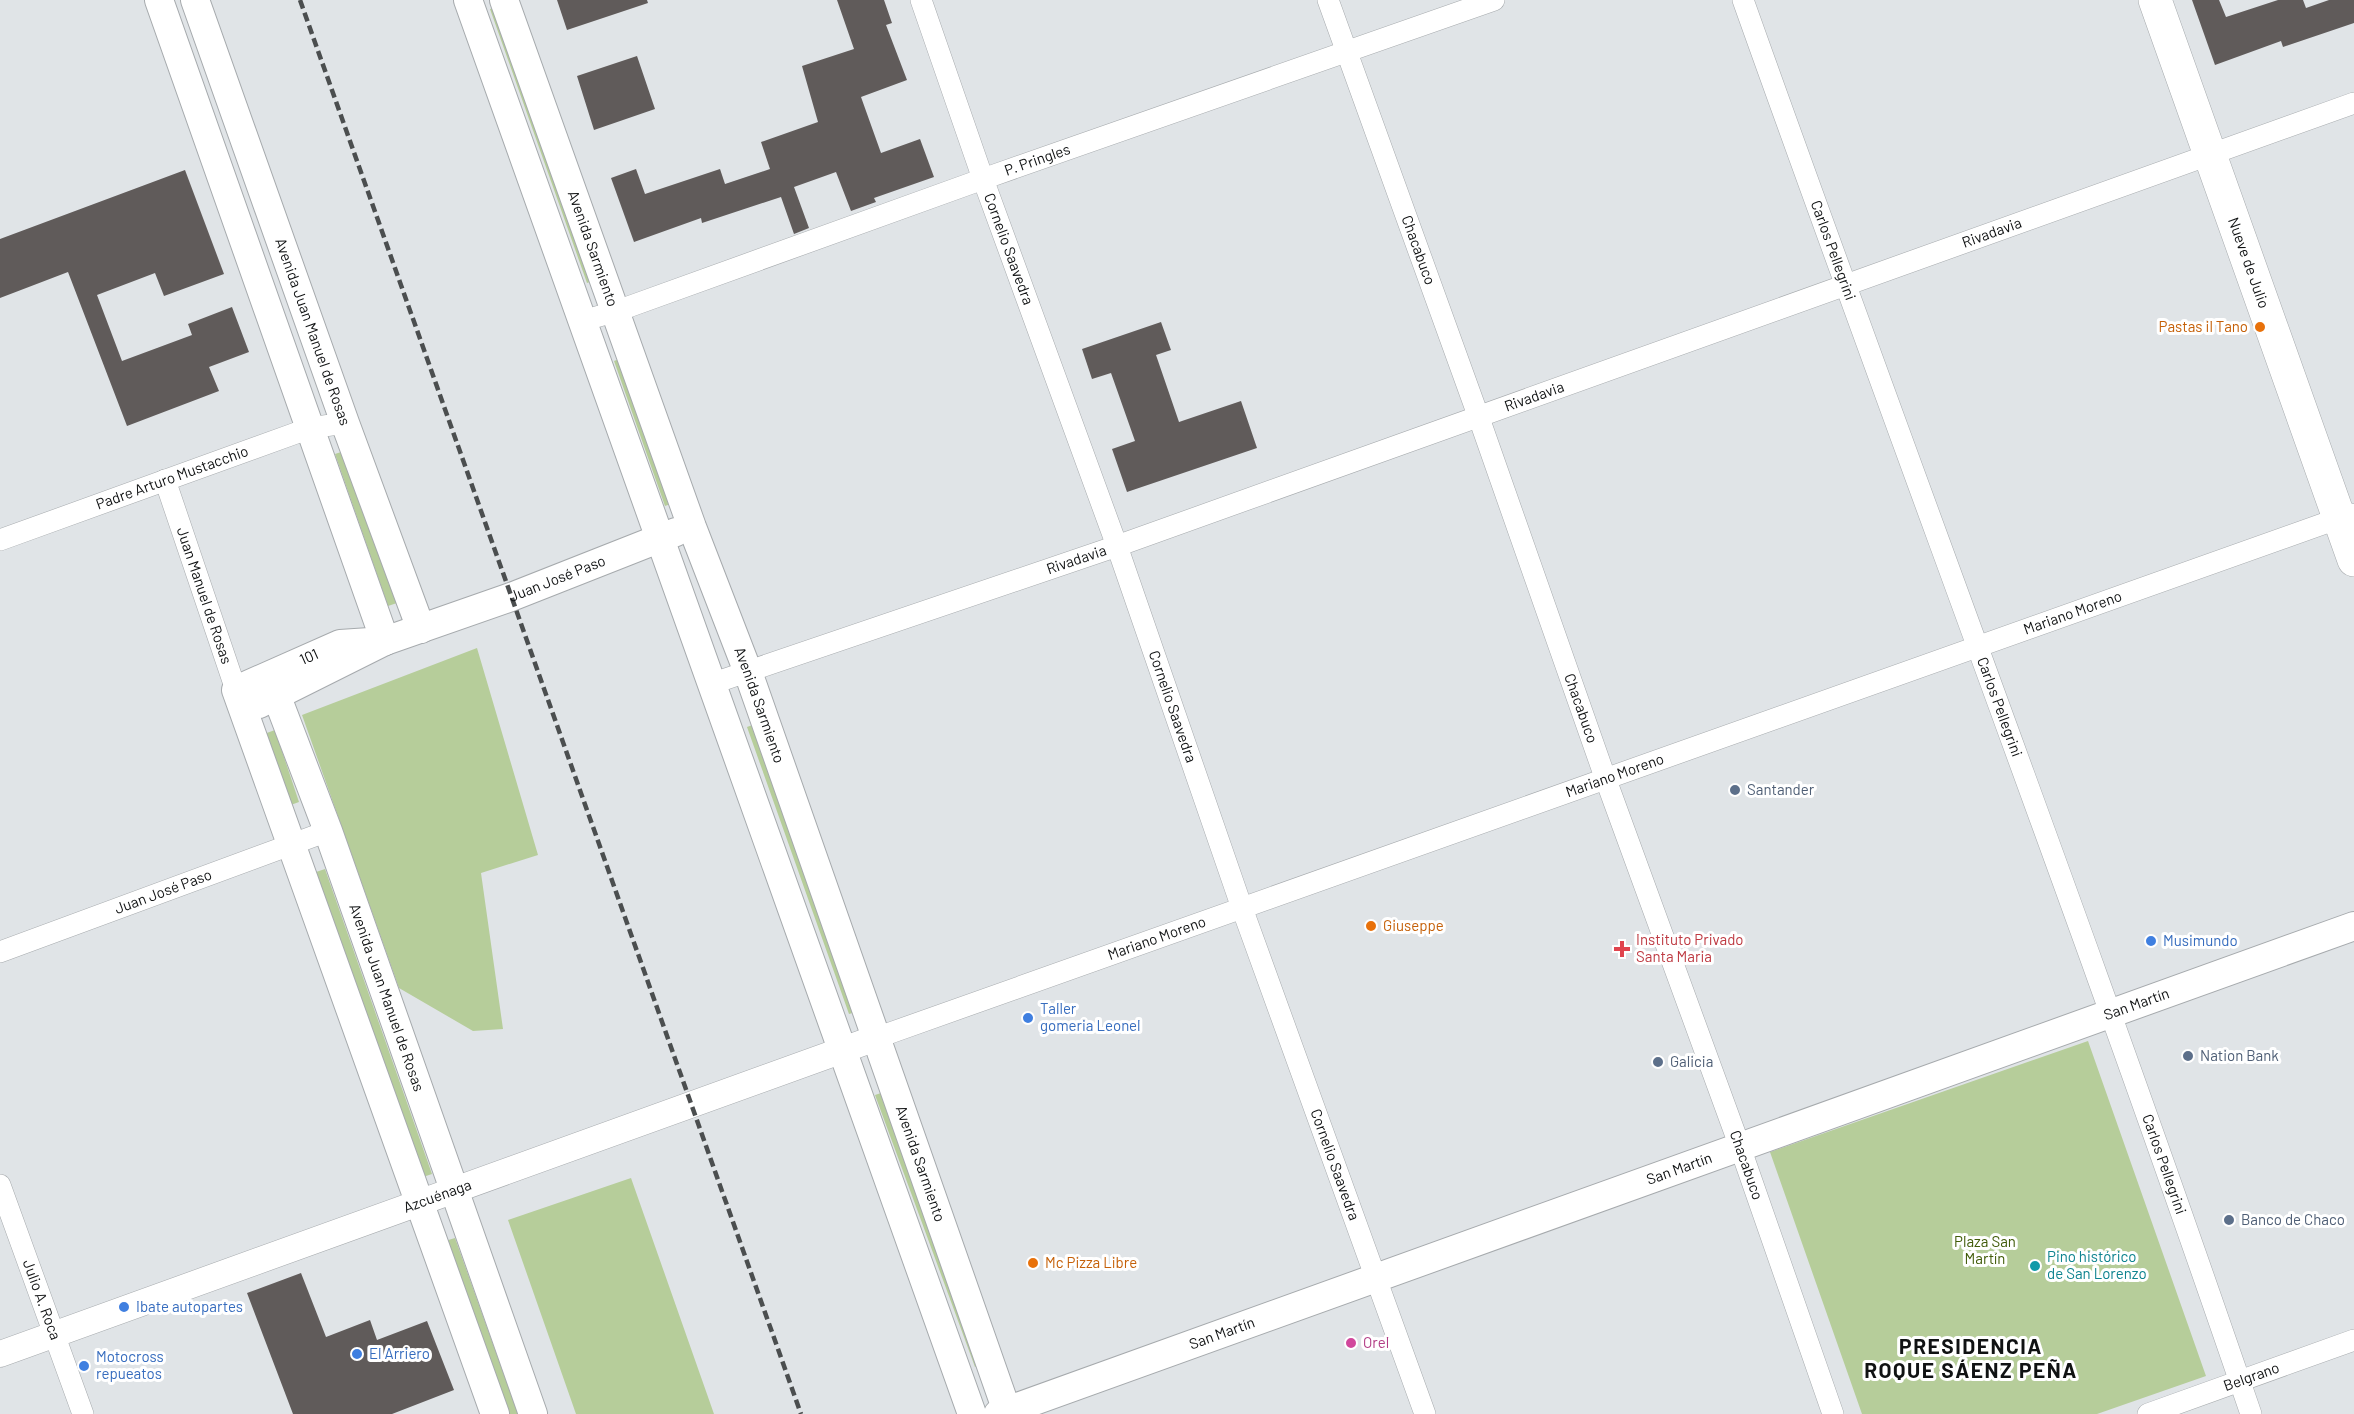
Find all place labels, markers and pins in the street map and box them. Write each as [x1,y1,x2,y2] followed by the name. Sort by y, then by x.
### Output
[2159,317,2248,335] place label: Pastas il Tano
[2253,320,2267,334] marker: Pastas il Tano
[1747,780,1815,798] place label: Santander
[1728,783,1742,797] marker: Santander
[1383,916,1444,934] place label: Giuseppe
[1364,919,1378,933] marker: Giuseppe
[1636,930,1744,965] place label: Instituto Privado Santa Maria
[2163,931,2238,949] place label: Musimundo
[2144,934,2158,948] marker: Musimundo
[1613,940,1631,958] marker: Instituto Privado Santa Maria
[1040,999,1141,1034] place label: Taller gomeria Leonel
[1021,1011,1035,1025] marker: Taller gomeria Leonel
[2200,1046,2279,1064] place label: Nation Bank
[2181,1049,2195,1063] marker: Nation Bank
[1670,1052,1713,1070] place label: Galicia
[1651,1055,1665,1069] marker: Galicia
[2241,1210,2345,1228] place label: Banco de Chaco
[2222,1213,2236,1227] marker: Banco de Chaco
[2047,1247,2147,1282] place label: Pino histórico de San Lorenzo
[1045,1253,1137,1271] place label: Mc Pizza Libre
[1026,1256,1040,1270] marker: Mc Pizza Libre
[2028,1259,2042,1273] marker: Pino histórico de San Lorenzo
[136,1297,243,1315] place label: Ibate autopartes
[117,1300,131,1314] marker: Ibate autopartes
[1363,1333,1389,1351] place label: Orel
[1344,1336,1358,1350] marker: Orel
[369,1344,430,1362] place label: El Arriero
[96,1347,164,1382] place label: Motocross repueatos
[350,1347,364,1361] marker: El Arriero
[77,1359,91,1373] marker: Motocross repueatos

